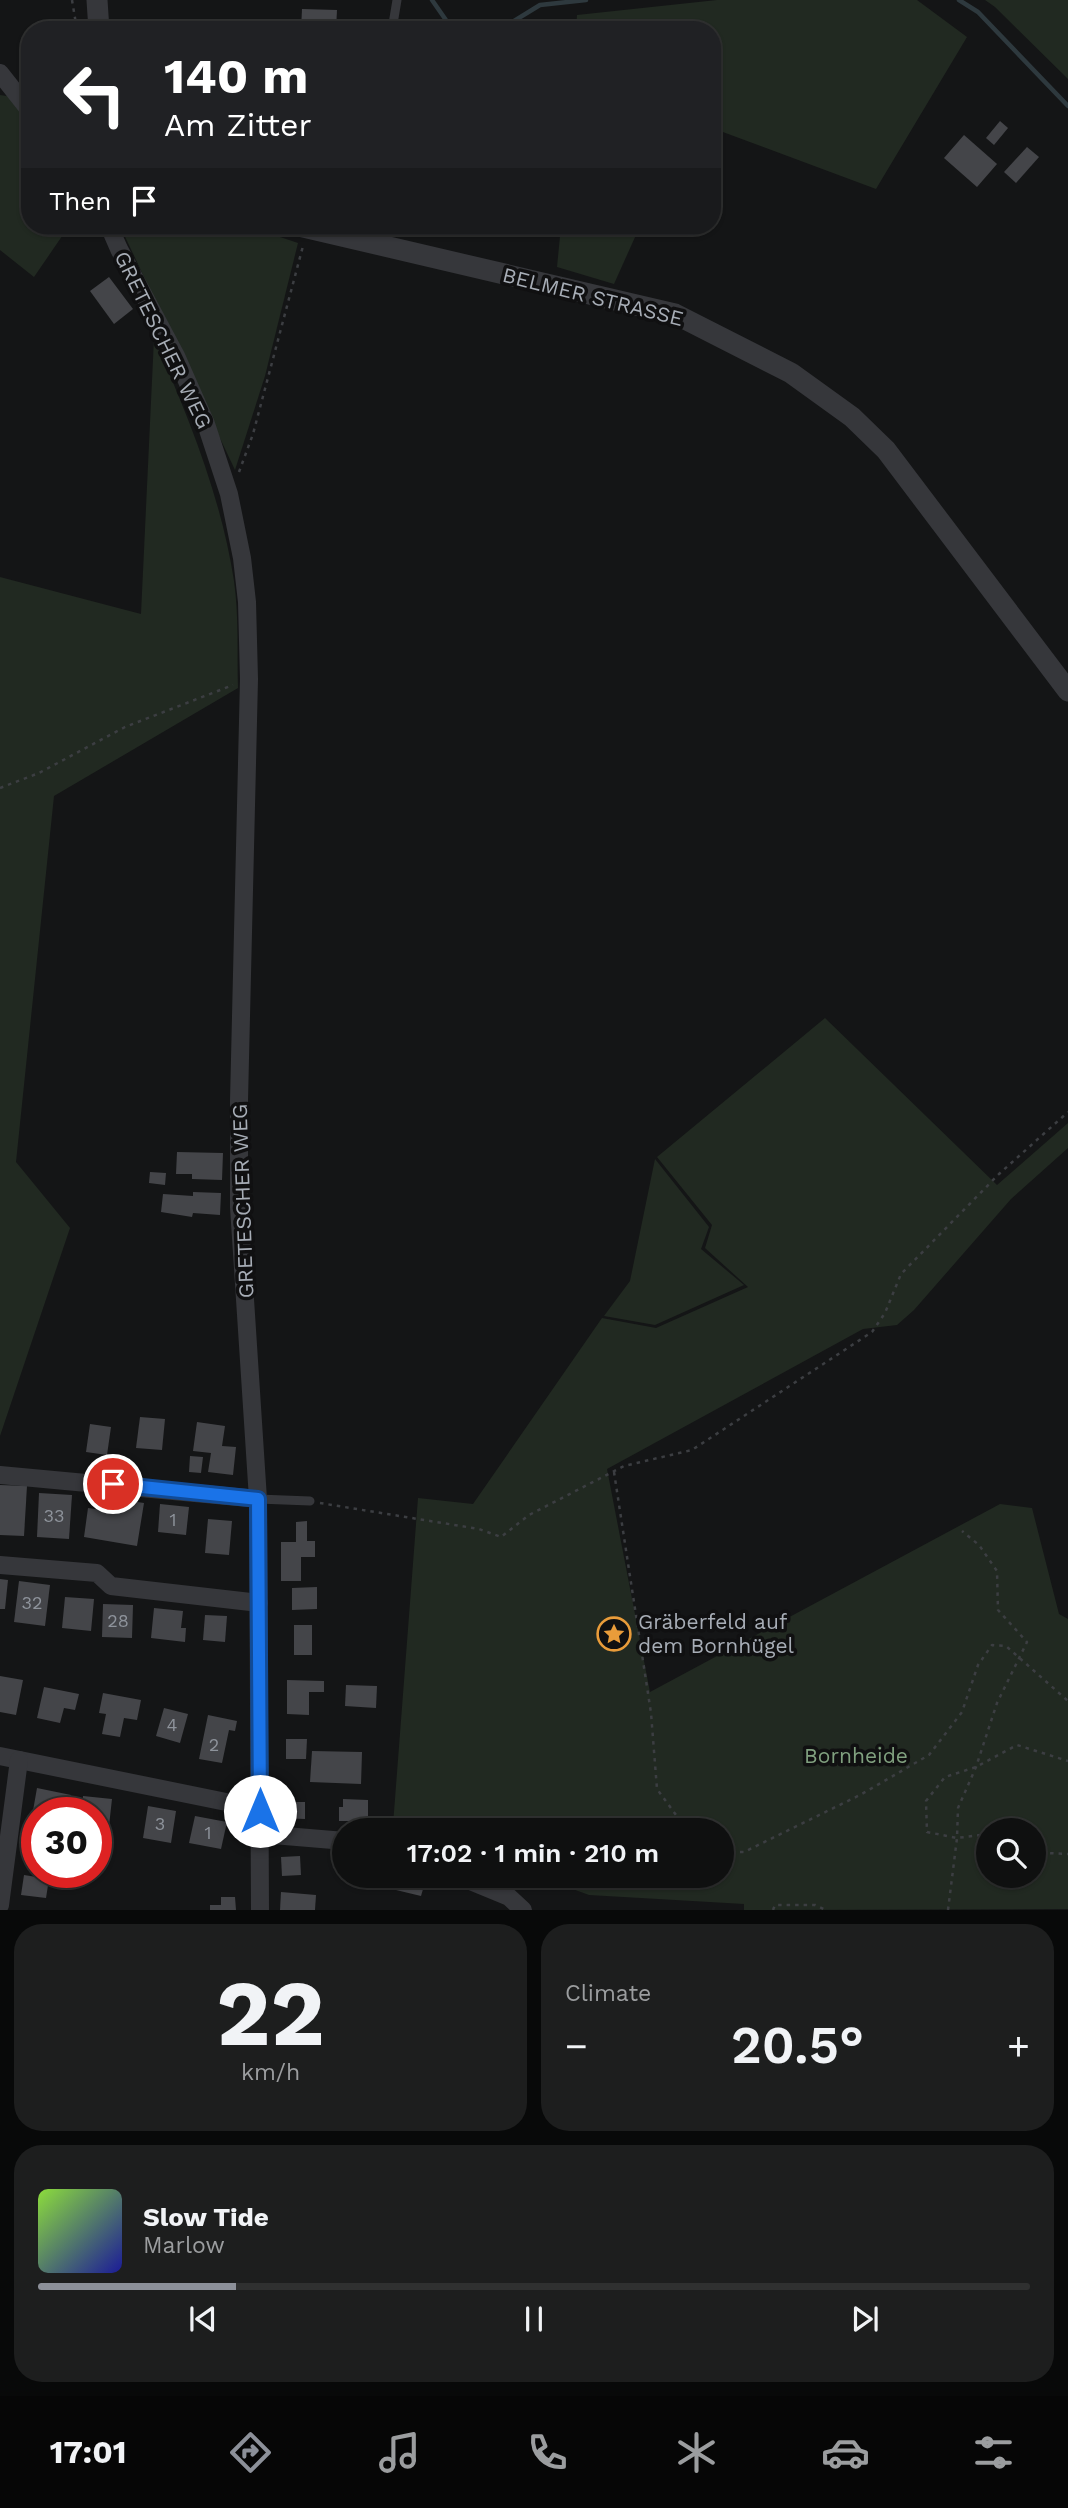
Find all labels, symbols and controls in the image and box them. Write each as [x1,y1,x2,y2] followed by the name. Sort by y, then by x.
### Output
[164,47,308,105] text: 140 m
[49,49,140,140] icon: left
[164,106,312,144] text: Am Zitter
[125,182,163,220] icon: arrive
[49,186,111,216] text: Then
[110,247,217,433] street label: GRETESCHER WEG
[500,262,686,331] street label: BELMER STRASSE
[227,1103,258,1299] street label: GRETESCHER WEG
[83,1454,143,1514] pin
[94,1465,132,1503] icon: arrive
[44,1505,65,1526] house number: 33
[169,1509,177,1530] house number: 1
[22,1592,43,1613] house number: 32
[638,1609,795,1658] place label: Gräberfeld auf dem Bornhügel
[107,1610,129,1631] house number: 28
[595,1615,633,1653] place icon: Gräberfeld auf dem Bornhügel
[167,1714,178,1735] house number: 4
[209,1734,219,1755] house number: 2
[804,1743,908,1768] park label: Bornheide
[223,1774,297,1848] position arrow
[21,1797,112,1888] speed limit sign: 30
[155,1813,165,1834] house number: 3
[976,1818,1046,1888] map controls
[976,1818,1046,1888] button: search
[204,1822,212,1843] house number: 1
[407,1838,659,1868] text: 17:02 · 1 min · 210 m
[216,1960,325,2067] text: 22
[565,1980,651,2007] text: Climate
[731,2015,864,2076] text: 20.5°
[565,2024,588,2068] text: −
[1007,2024,1030,2068] text: +
[241,2059,300,2086] text: km/h
[143,2202,269,2232] text: Slow Tide
[143,2232,225,2259] text: Marlow
[184,2300,222,2338] icon: previous
[515,2300,553,2338] icon: pause
[846,2300,884,2338] icon: next
[226,2428,275,2477] icon: directions
[375,2428,424,2477] icon: music
[523,2428,572,2477] icon: phone
[672,2428,721,2477] icon: climate
[821,2428,870,2477] icon: car
[969,2428,1018,2477] icon: filters
[50,2433,127,2471] text: 17:01

